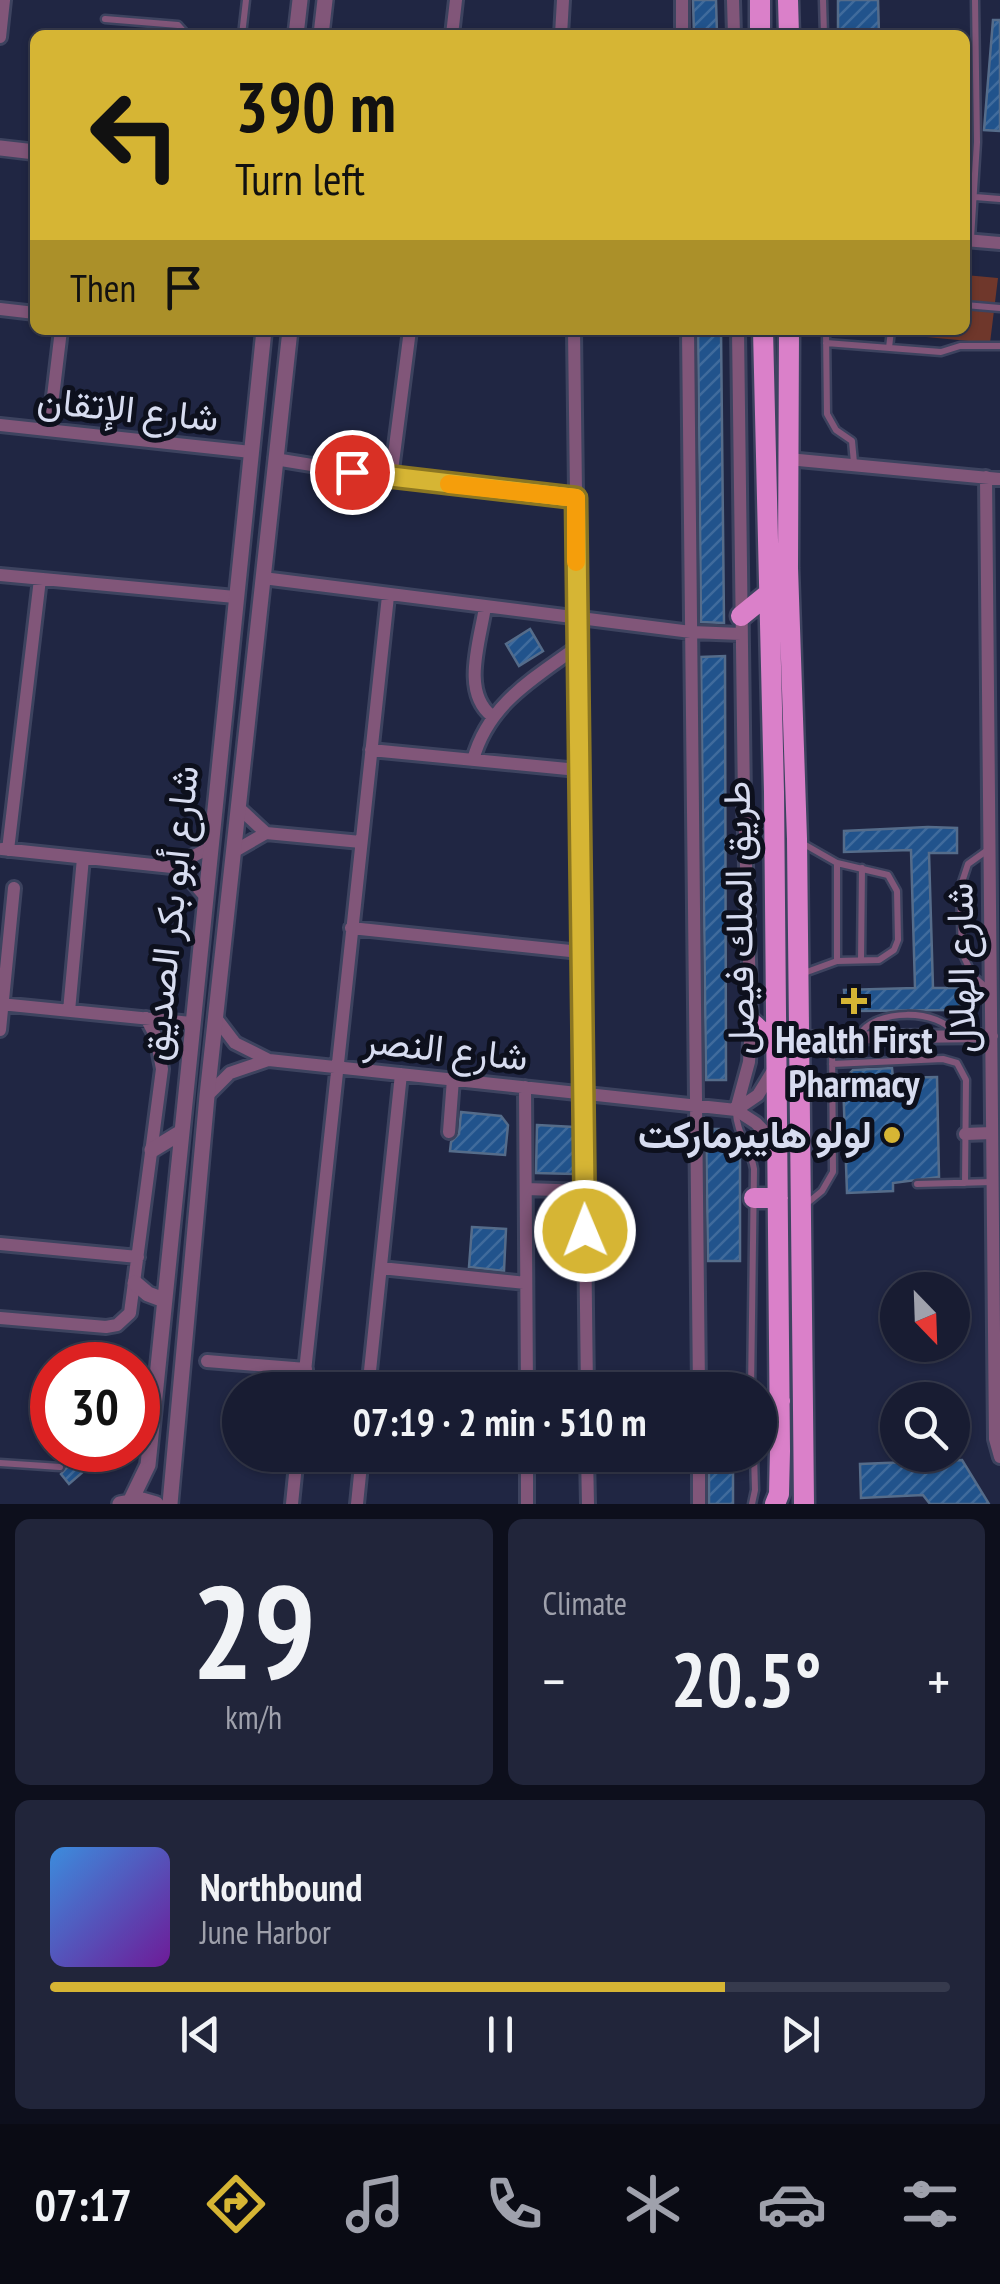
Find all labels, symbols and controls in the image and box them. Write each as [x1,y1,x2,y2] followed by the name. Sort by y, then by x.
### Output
[235,61,396,151] text: 390 m
[70,70,200,200] icon: left
[235,149,365,207] text: Turn left
[156,260,211,315] icon: arrive
[70,263,136,312] text: Then
[35,374,221,444] street label: شارع الإتقان
[310,430,395,515] pin
[325,445,380,500] icon: arrive
[129,763,211,1063] street label: شارع أبو بكر الصديق
[711,781,764,1056] street label: طريق الملك فيصل
[934,882,988,1054] street label: شارع الهلال
[843,990,865,1012] marker: Health First Pharmacy
[361,1014,530,1083] street label: شارع النصر
[775,1014,933,1107] place label: Health First Pharmacy
[638,1109,872,1159] place label: لولو هايبرماركت
[881,1124,903,1146] marker: لولو هايبرماركت
[533,1179,637,1283] position arrow
[880,1272,970,1362] north arrow
[880,1272,970,1472] map controls
[30,1342,160,1472] speed limit sign: 30
[880,1382,970,1472] button: search
[353,1397,646,1446] text: 07:19 · 2 min · 510 m
[192,1547,316,1715] text: 29
[543,1582,627,1624] text: Climate
[671,1631,822,1728] text: 20.5°
[543,1645,565,1716] text: −
[927,1645,950,1716] text: +
[225,1696,282,1738] text: km/h
[200,1862,362,1911] text: Northbound
[200,1911,331,1953] text: June Harbor
[173,2007,228,2062] icon: previous
[473,2007,528,2062] icon: pause
[773,2007,828,2062] icon: next
[201,2169,271,2239] icon: directions
[340,2169,410,2239] icon: music
[479,2169,549,2239] icon: phone
[618,2169,688,2239] icon: climate
[757,2169,827,2239] icon: car
[895,2169,965,2239] icon: filters
[34,2175,132,2233] text: 07:17

